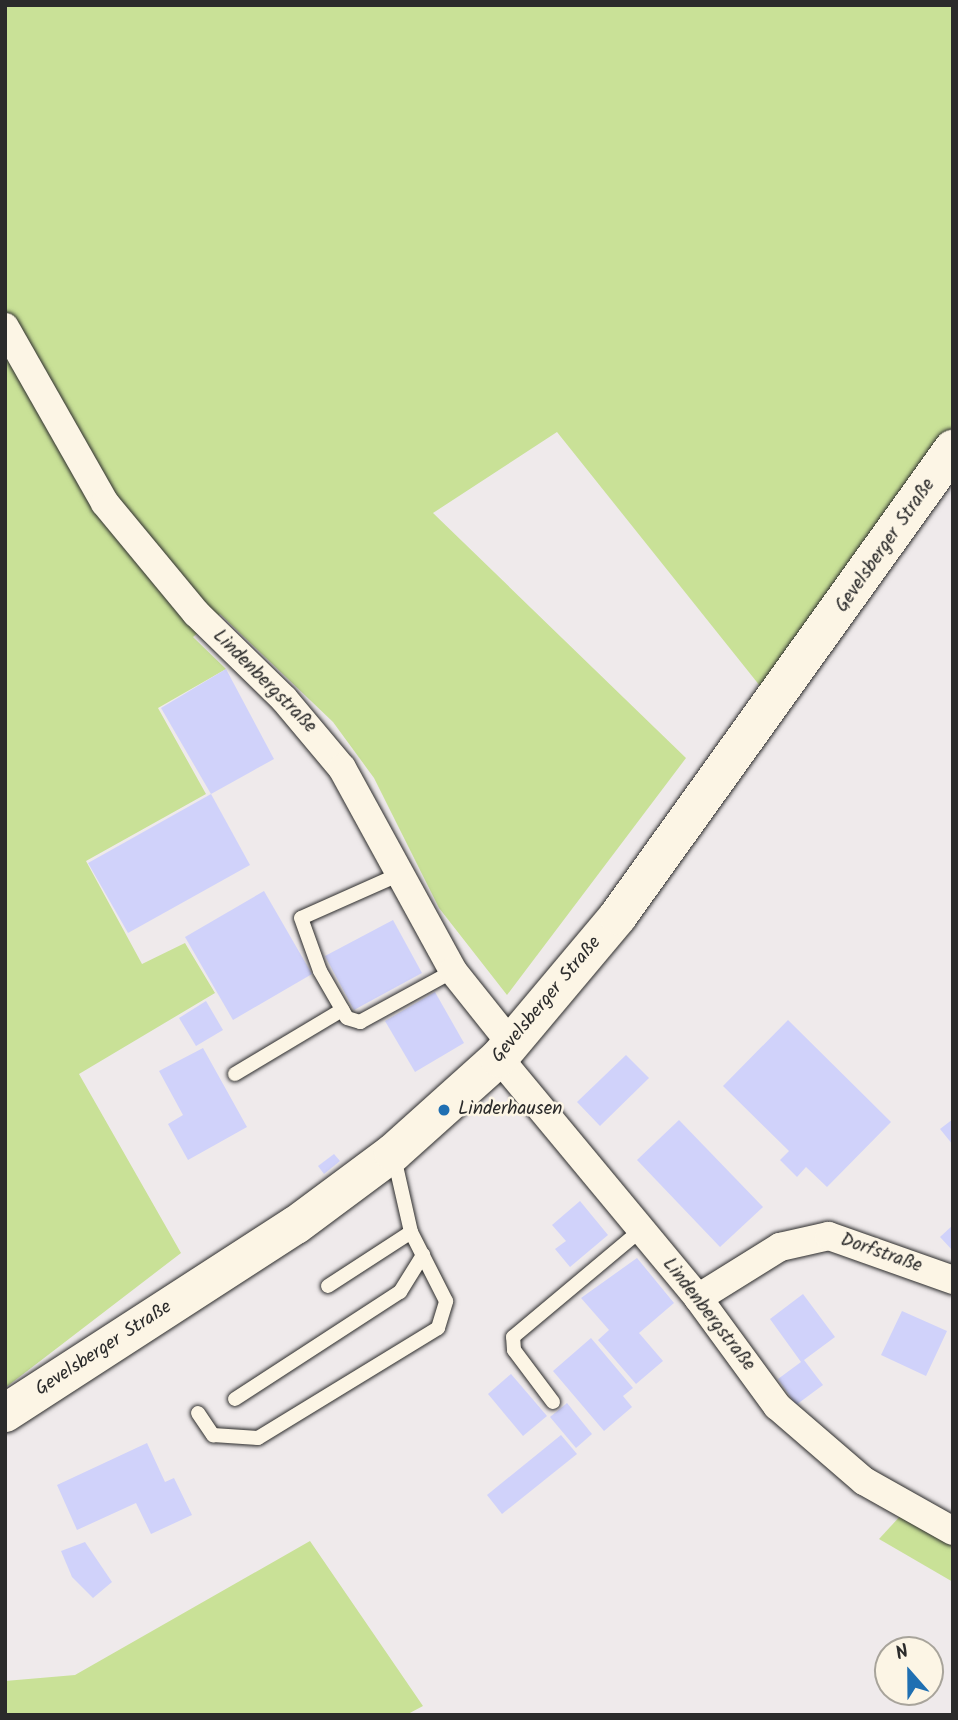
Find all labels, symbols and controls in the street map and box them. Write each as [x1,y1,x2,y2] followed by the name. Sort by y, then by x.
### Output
[831,475,941,617] street label: Gevelsberger Straße
[207,625,321,739] street label: Lindenbergstraße
[487,932,607,1068] street label: Gevelsberger Straße
[458,1099,562,1121] place label: Linderhausen
[436,1102,452,1118] marker: Linderhausen
[837,1229,925,1279] street label: Dorfstraße
[657,1254,759,1376] street label: Lindenbergstraße
[32,1296,176,1402] street label: Gevelsberger Straße
[874,1636,944,1706] north arrow
[891,1637,913,1669] text: N

